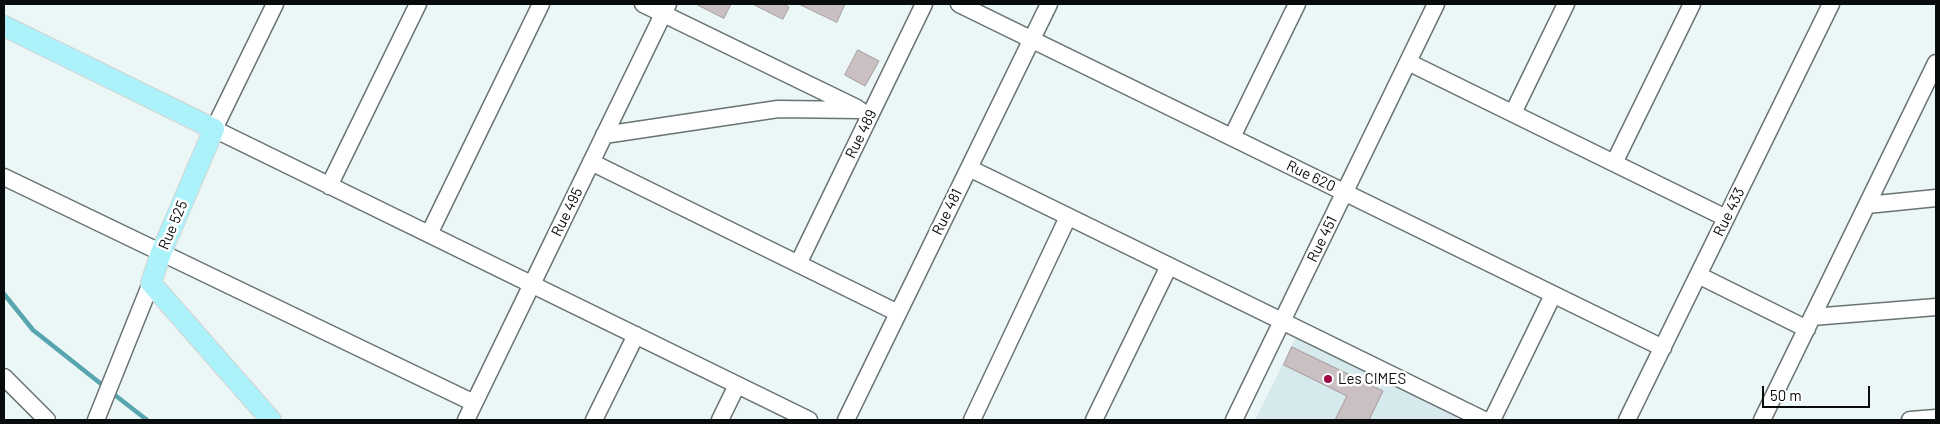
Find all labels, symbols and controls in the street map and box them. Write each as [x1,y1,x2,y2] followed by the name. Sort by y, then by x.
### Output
[841,107,881,161] street label: Rue 489
[1283,156,1339,196] street label: Rue 620
[548,185,586,239] street label: Rue 495
[1710,185,1748,239] street label: Rue 433
[928,186,966,238] street label: Rue 481
[155,198,191,252] street label: Rue 525
[1303,213,1341,265] street label: Rue 451
[1338,370,1406,388] place label: Les CIMES
[1322,373,1334,385] marker: Les CIMES
[1765,376,1872,408] scale bar
[1770,386,1802,404] text: 50 m

